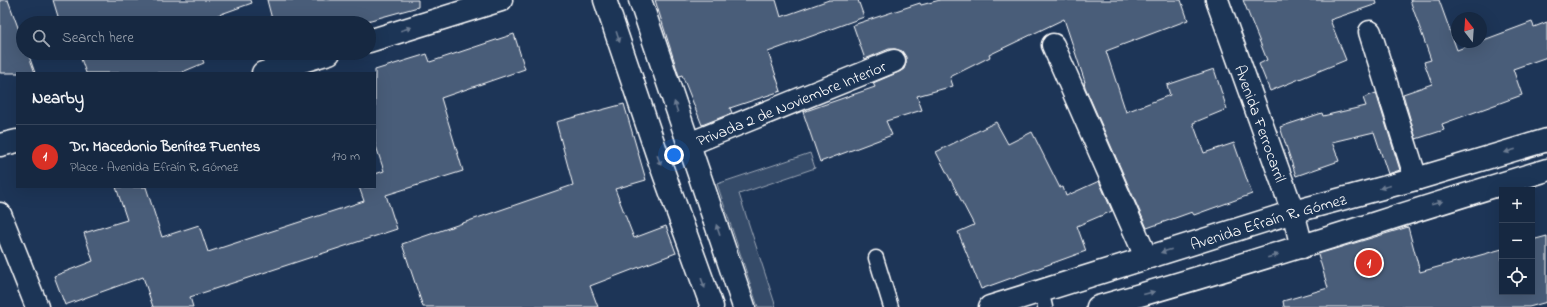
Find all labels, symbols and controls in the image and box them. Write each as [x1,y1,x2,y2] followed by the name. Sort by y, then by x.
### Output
[1451,12,1487,48] north arrow
[16,16,376,60] search box
[401,26,413,32] one-way arrow
[30,27,52,49] icon: search
[62,27,134,49] text: Search here
[615,31,621,43] one-way arrow
[693,55,890,154] street label: Privada 2 de Noviembre Interior
[1227,62,1292,186] street label: Avenida Ferrocarril
[32,86,84,111] text: Nearby
[673,101,679,113] one-way arrow
[70,136,260,158] text: Dr. Macedonio Benítez Fuentes
[664,145,684,165] your location
[43,147,47,166] text: 1
[332,147,360,166] text: 170 m
[1503,148,1515,154] one-way arrow
[656,155,662,167] one-way arrow
[70,158,238,177] text: Place · Avenida Efraín R. Gómez
[1379,184,1391,190] one-way arrow
[1499,187,1535,295] map controls
[1499,187,1535,223] button: +
[1187,188,1350,258] street label: Avenida Efraín R. Gómez
[1431,200,1443,206] one-way arrow
[1499,223,1535,259] button: −
[714,224,720,236] one-way arrow
[1160,248,1172,254] one-way arrow
[1356,248,1382,278] pin: 1
[1268,253,1280,259] one-way arrow
[1499,259,1535,295] button: locate
[700,277,706,289] one-way arrow
[1143,290,1155,296] one-way arrow

